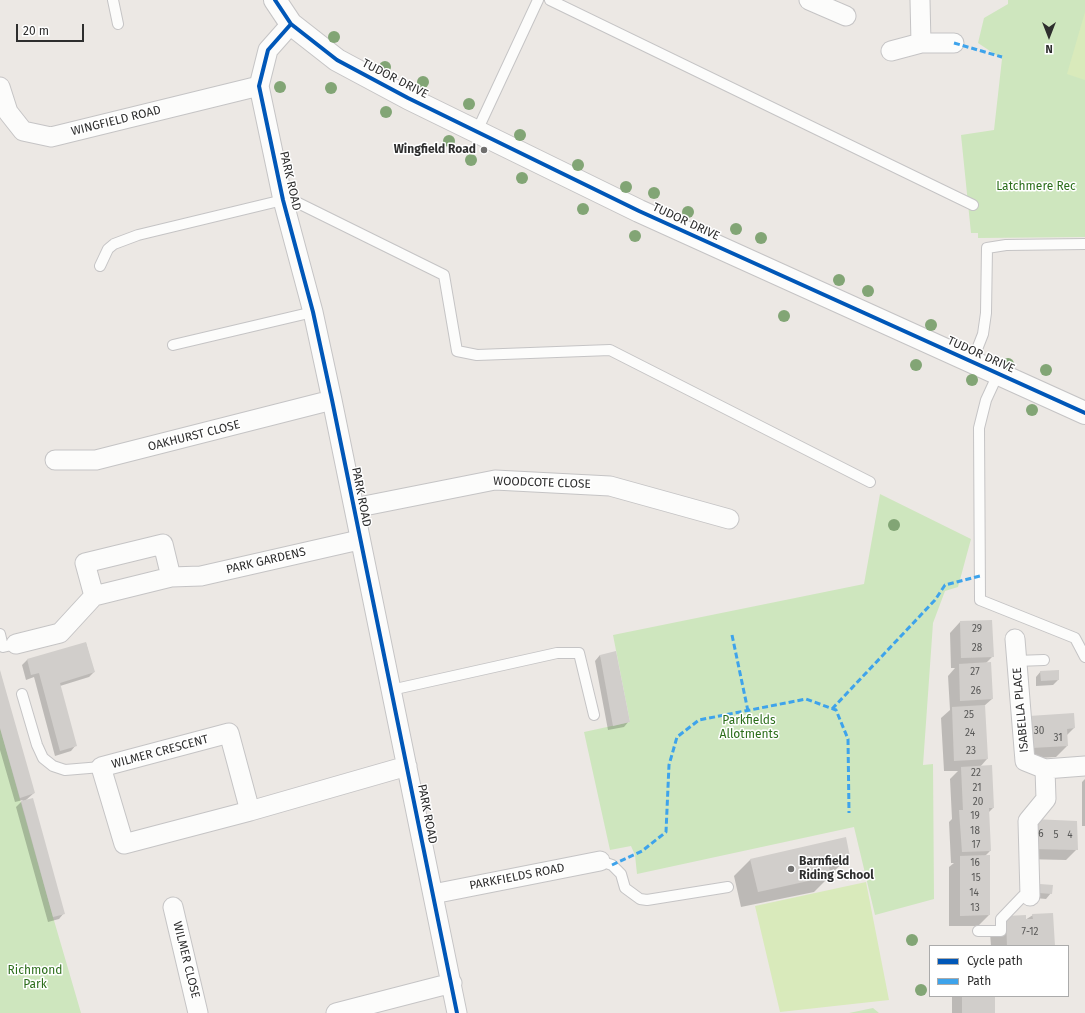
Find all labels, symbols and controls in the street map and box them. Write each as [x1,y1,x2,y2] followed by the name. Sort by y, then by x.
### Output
[18,16,86,42] scale bar
[1029,16,1069,56] north arrow
[23,24,49,38] text: 20 m
[1045,42,1053,55] text: N
[360,56,430,102] street label: TUDOR DRIVE
[70,103,162,139] street label: WINGFIELD ROAD
[394,143,476,157] place label: Wingfield Road
[479,145,489,155] marker: Wingfield Road
[276,150,304,212] street label: PARK ROAD
[996,180,1076,194] park label: Latchmere Rec
[650,200,722,244] street label: TUDOR DRIVE
[945,334,1017,376] street label: TUDOR DRIVE
[146,418,242,454] street label: OAKHURST CLOSE
[348,466,374,528] street label: PARK ROAD
[493,474,591,492] street label: WOODCOTE CLOSE
[225,545,307,577] street label: PARK GARDENS
[972,623,982,635] house number: 29
[972,642,982,654] house number: 28
[970,666,980,678] house number: 27
[1010,667,1032,753] street label: ISABELLA PLACE
[971,685,981,697] house number: 26
[964,709,974,721] house number: 25
[720,714,778,742] park label: Parkfields Allotments
[1034,725,1044,737] house number: 30
[965,727,975,739] house number: 24
[110,732,210,772] street label: WILMER CRESCENT
[1053,732,1063,744] house number: 31
[966,745,976,757] house number: 23
[971,767,981,779] house number: 22
[972,782,982,794] house number: 21
[414,783,440,845] street label: PARK ROAD
[973,796,983,808] house number: 20
[970,810,980,822] house number: 19
[970,825,980,837] house number: 18
[1038,828,1044,840] house number: 6
[1053,829,1059,841] house number: 5
[1067,829,1073,841] house number: 4
[972,839,980,851] house number: 17
[799,855,874,883] place label: Barnfield Riding School
[970,857,980,869] house number: 16
[468,861,566,893] street label: PARKFIELDS ROAD
[786,864,796,874] marker: Barnfield Riding School
[971,872,981,884] house number: 15
[969,887,979,899] house number: 14
[970,902,980,914] house number: 13
[169,920,203,1000] street label: WILMER CLOSE
[1021,926,1039,938] house number: 7-12
[929,945,1069,997] legend
[967,954,1023,968] text: Cycle path
[8,964,62,992] park label: Richmond Park
[967,974,991,988] text: Path

